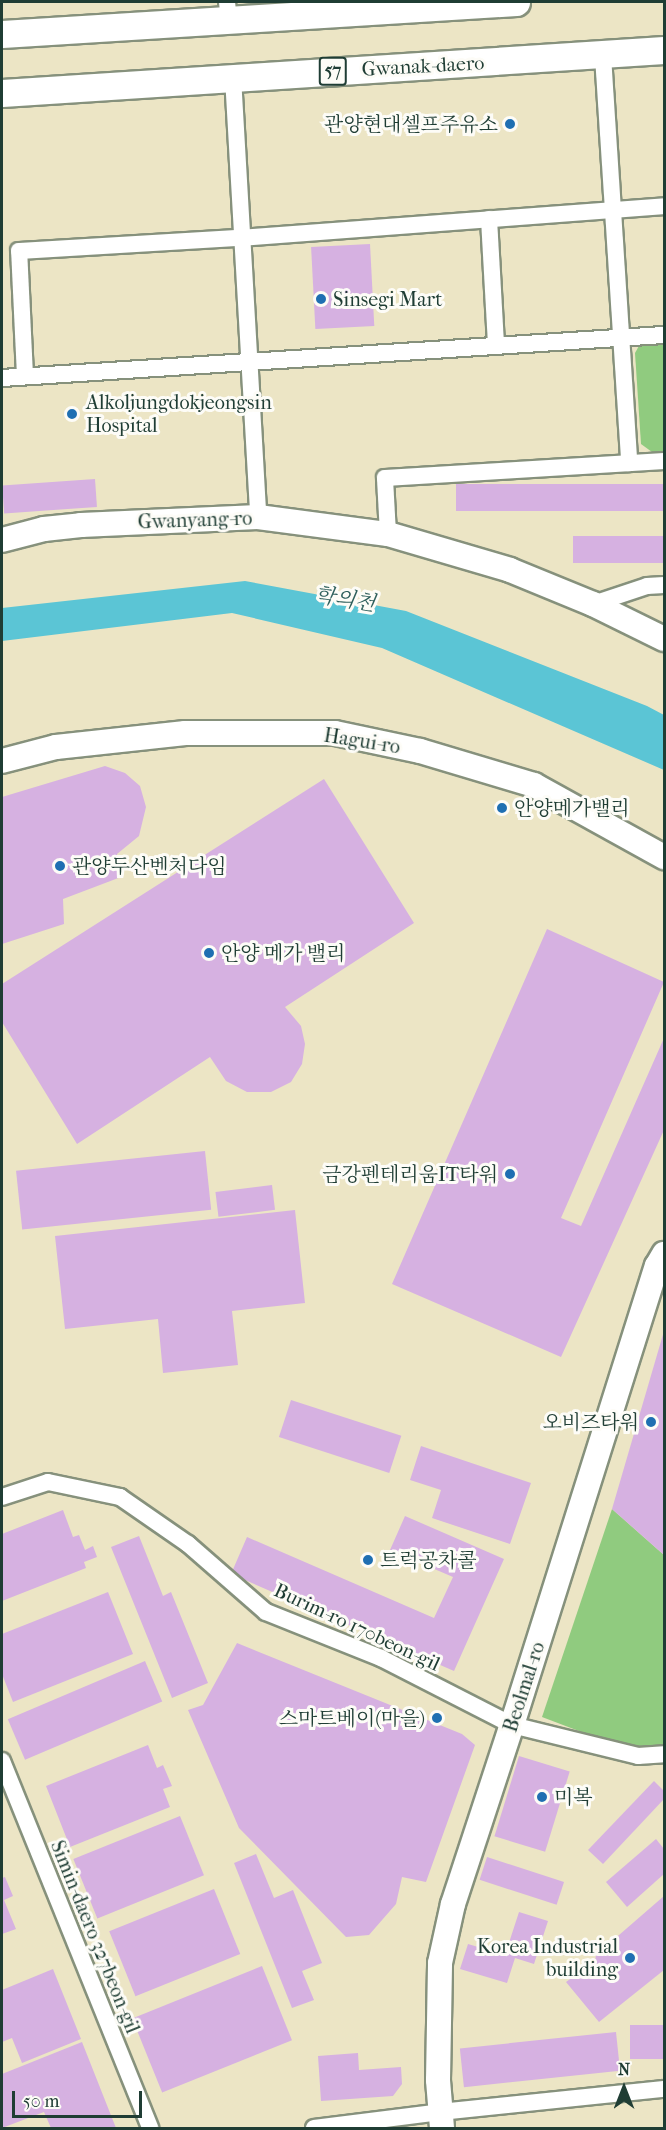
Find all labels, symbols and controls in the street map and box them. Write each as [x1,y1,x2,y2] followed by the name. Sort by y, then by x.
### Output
[361,51,485,81] street label: Gwanak-daero
[318,56,348,86] road number: 57
[324,112,498,136] place label: 관양현대셀프주유소
[503,117,517,131] marker: 관양현대셀프주유소
[333,287,442,311] place label: Sinsegi Mart
[314,292,328,306] marker: Sinsegi Mart
[86,390,272,437] place label: Alkoljungdokjeongsin Hospital
[63,405,81,423] marker: Alkoljungdokjeongsin Hospital
[137,506,253,534] street label: Gwanyang-ro
[313,582,377,616] water label: 학의천
[322,723,402,759] street label: Hagui-ro
[514,796,630,820] place label: 안양메가밸리
[495,801,509,815] marker: 안양메가밸리
[72,854,227,878] place label: 관양두산벤처다임
[53,859,67,873] marker: 관양두산벤처다임
[221,941,345,965] place label: 안양 메가 밸리
[202,946,216,960] marker: 안양 메가 밸리
[322,1162,498,1186] place label: 금강펜테리움IT타워
[503,1167,517,1181] marker: 금강펜테리움IT타워
[542,1410,639,1434] place label: 오비즈타워
[644,1415,658,1429] marker: 오비즈타워
[380,1548,477,1572] place label: 트럭공차콜
[361,1553,375,1567] marker: 트럭공차콜
[270,1578,444,1676] street label: Burim-ro 170beon-gil
[498,1639,550,1735] street label: Beolmal-ro
[279,1706,425,1730] place label: 스마트베이(마을)
[430,1711,444,1725] marker: 스마트베이(마을)
[554,1785,593,1809] place label: 미복
[535,1790,549,1804] marker: 미복
[45,1837,145,2037] street label: Simin-daero 327beon-gil
[477,1934,618,1981] place label: Korea Industrial building
[623,1951,637,1965] marker: Korea Industrial building
[594,2058,654,2118] north arrow
[618,2060,630,2079] text: N
[15,2079,146,2117] scale bar
[23,2091,59,2112] text: 50 m

